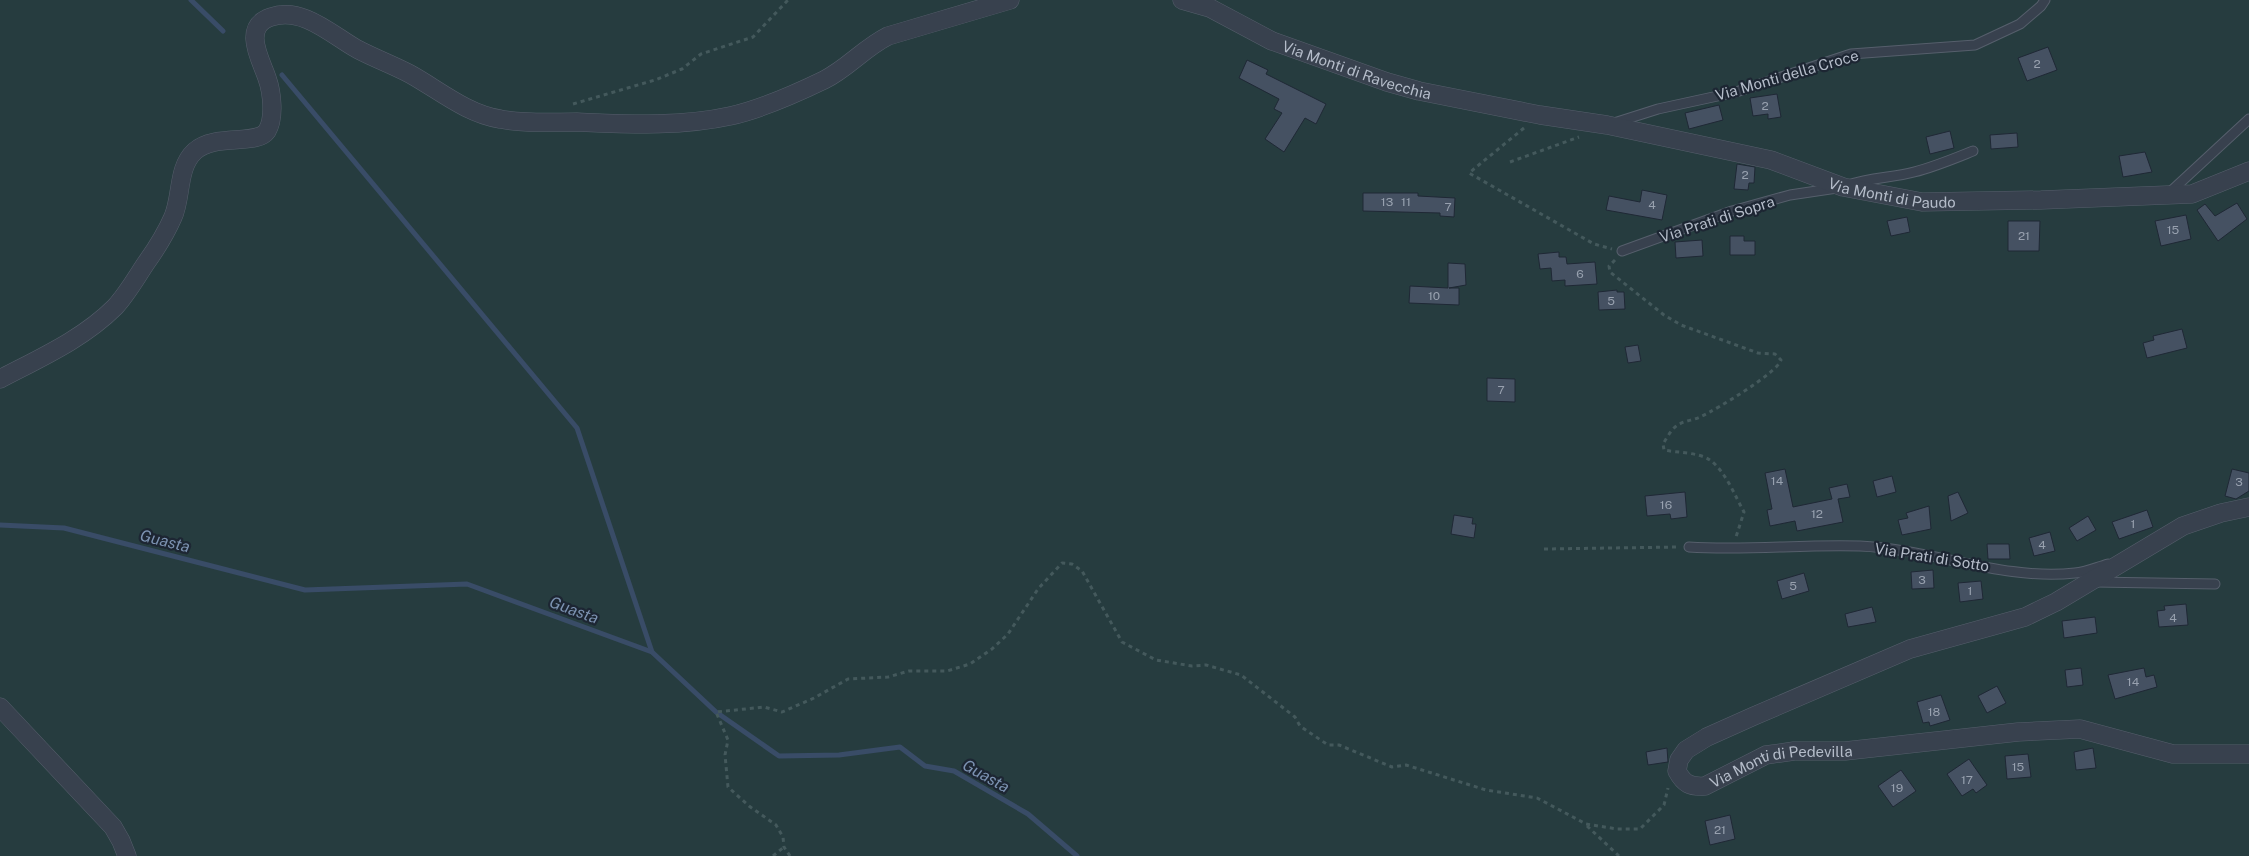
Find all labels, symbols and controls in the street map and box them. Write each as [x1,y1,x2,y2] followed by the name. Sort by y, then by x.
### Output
[1280,37,1433,102] street label: Via Monti di Ravecchia
[1713,46,1861,104] street label: Via Monti della Croce
[2033,57,2041,71] house number: 2
[1761,99,1769,113] house number: 2
[1741,168,1749,182] house number: 2
[1826,174,1956,211] street label: Via Monti di Paudo
[1657,192,1777,246] street label: Via Prati di Sopra
[1381,195,1393,209] house number: 13
[1401,195,1411,209] house number: 11
[1648,198,1656,212] house number: 4
[1444,200,1452,214] house number: 7
[2167,223,2180,237] house number: 15
[2018,229,2030,243] house number: 21
[1576,267,1584,281] house number: 6
[1428,289,1440,303] house number: 10
[1607,294,1615,308] house number: 5
[1497,383,1505,397] house number: 7
[1771,474,1784,488] house number: 14
[2235,475,2243,489] house number: 3
[1660,498,1672,512] house number: 16
[1811,507,1823,521] house number: 12
[2131,517,2135,531] house number: 1
[138,526,192,556] water label: Guasta
[2038,538,2046,552] house number: 4
[1874,540,1990,574] street label: Via Prati di Sotto
[1918,573,1926,587] house number: 3
[1789,579,1797,593] house number: 5
[1968,584,1972,598] house number: 1
[547,592,601,628] water label: Guasta
[2169,611,2177,625] house number: 4
[2127,675,2140,689] house number: 14
[1928,705,1941,719] house number: 18
[1707,742,1853,791] street label: Via Monti di Pedevilla
[959,755,1013,797] water label: Guasta
[2012,760,2025,774] house number: 15
[1961,773,1973,787] house number: 17
[1891,781,1903,795] house number: 19
[1714,823,1726,837] house number: 21

